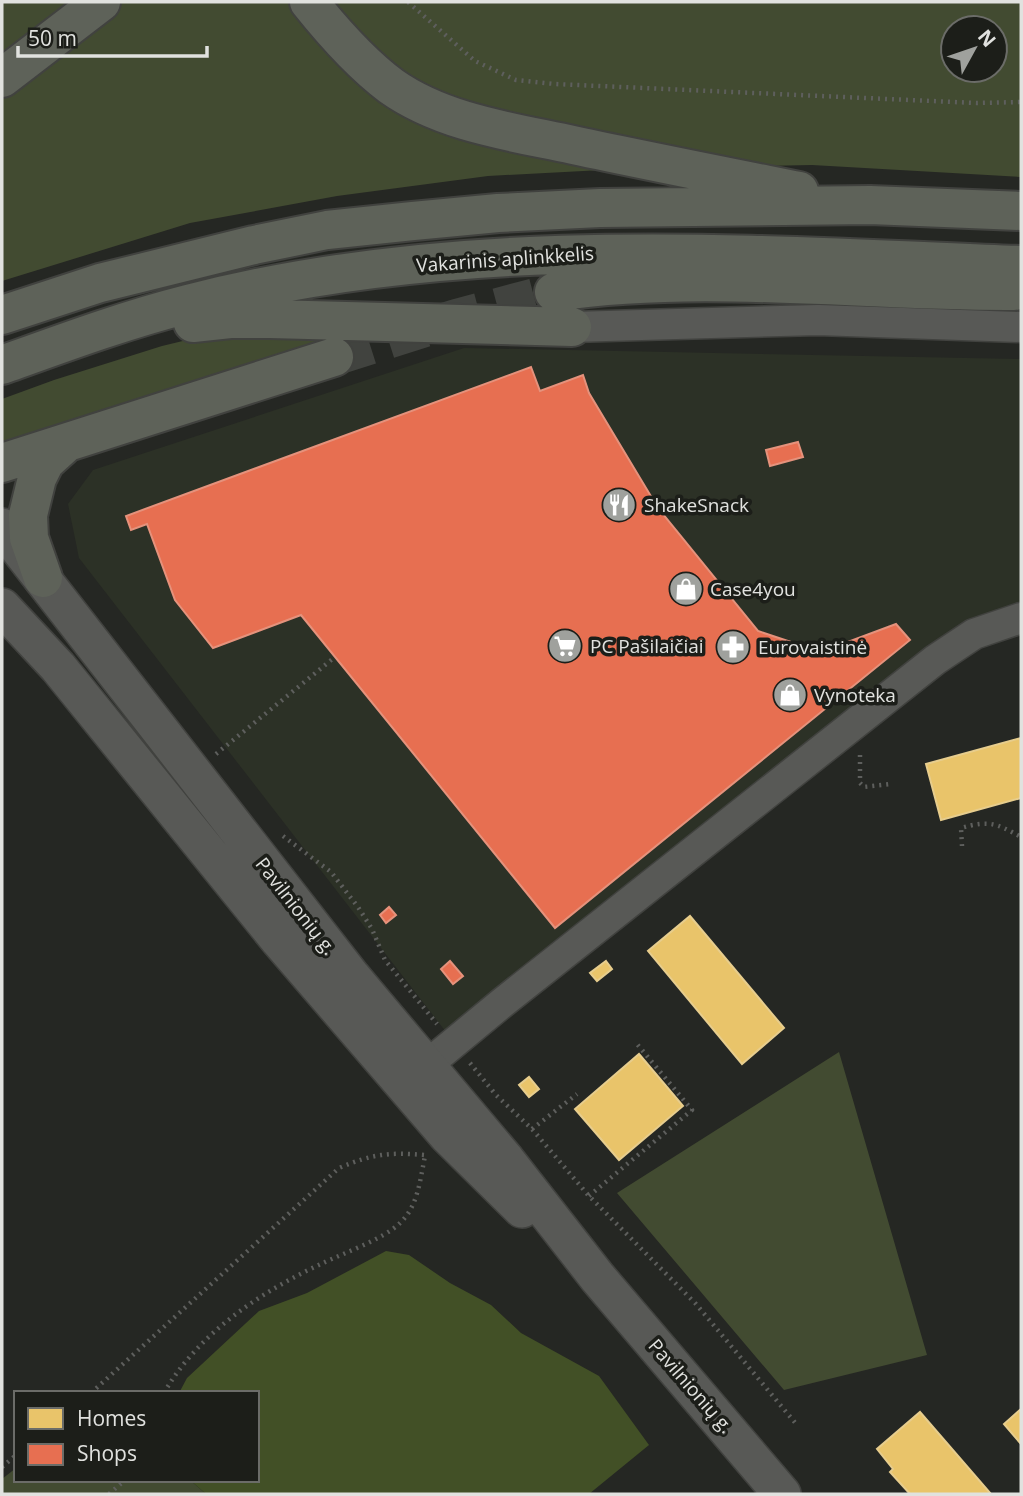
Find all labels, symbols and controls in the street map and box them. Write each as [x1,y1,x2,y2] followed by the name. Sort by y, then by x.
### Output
[18,14,206,58] scale bar
[939,14,1009,84] north arrow
[28,24,77,52] text: 50 m
[972,24,1002,52] text: N
[415,240,595,278] street label: Vakarinis aplinkkelis
[600,486,638,524] restaurant icon: ShakeSnack
[644,492,749,518] place label: ShakeSnack
[667,570,705,608] shop icon: Case4you
[710,576,796,602] place label: Case4you
[546,627,584,665] supermarket icon: PC Pašilaičiai
[714,628,752,666] pharmacy icon: Eurovaistinė
[590,633,704,659] place label: PC Pašilaičiai
[758,634,867,660] place label: Eurovaistinė
[771,676,809,714] shop icon: Vynoteka
[814,682,896,708] place label: Vynoteka
[250,852,342,960] street label: Pavilnionių g.
[643,1333,739,1439] street label: Pavilnionių g.
[14,1391,259,1482] legend
[77,1404,146,1432] text: Homes
[77,1439,137,1467] text: Shops

